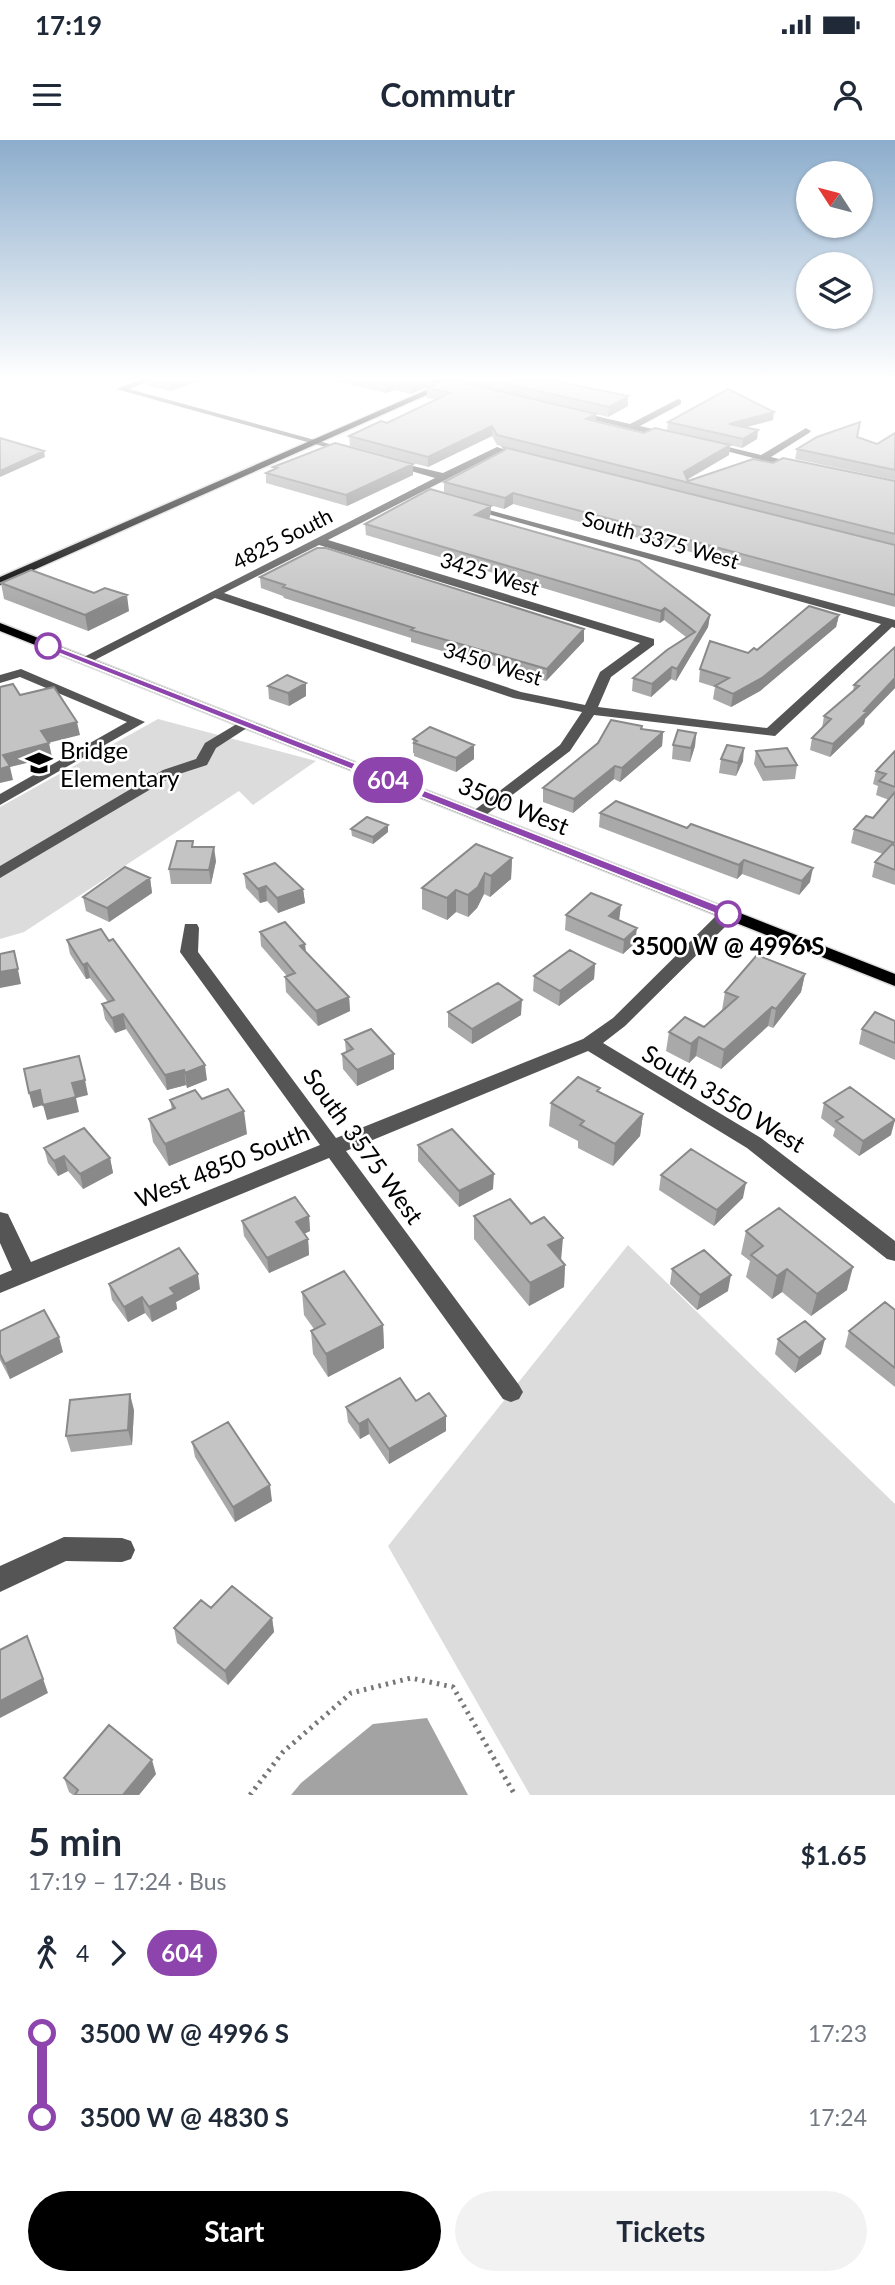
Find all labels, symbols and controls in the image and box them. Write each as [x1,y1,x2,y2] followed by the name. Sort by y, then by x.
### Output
[35,9,102,41] text: 17:19
[380,75,515,114] text: Commutr
[28,76,66,114] icon: menu
[829,76,867,114] icon: person
[796,161,873,238] north arrow
[796,161,873,329] map controls
[796,252,873,329] button: layers
[228,502,336,574] street label: 4825 South
[580,505,743,573] street label: South 3375 West
[438,546,543,600] street label: 3425 West
[35,633,61,659] unlabelled marker
[441,636,546,690] street label: 3450 West
[60,735,180,792] place label: Bridge Elementary
[24,748,54,778] school or university icon: Bridge Elementary
[348,757,428,803] line badge: 604
[367,765,409,794] text: 604
[454,770,574,840] street label: 3500 West
[715,901,741,927] marker: 3500 W @ 4996 S
[631,931,825,960] place label: 3500 W @ 4996 S
[637,1038,811,1158] street label: South 3550 West
[298,1063,430,1230] street label: South 3575 West
[131,1117,313,1213] street label: West 4850 South
[28,1818,122,1864] text: 5 min
[801,1839,867,1871] text: $1.65
[28,1867,227,1895] text: 17:19 – 17:24 · Bus
[28,1934,66,1972] icon: walk
[99,1934,137,1972] icon: forward
[161,1938,203,1967] text: 604
[76,1939,89,1967] text: 4
[80,2017,289,2049] text: 3500 W @ 4996 S
[808,2019,867,2047] text: 17:23
[80,2101,289,2133] text: 3500 W @ 4830 S
[808,2103,867,2131] text: 17:24
[28,2191,441,2271] button: Start
[455,2191,867,2271] button: Tickets

